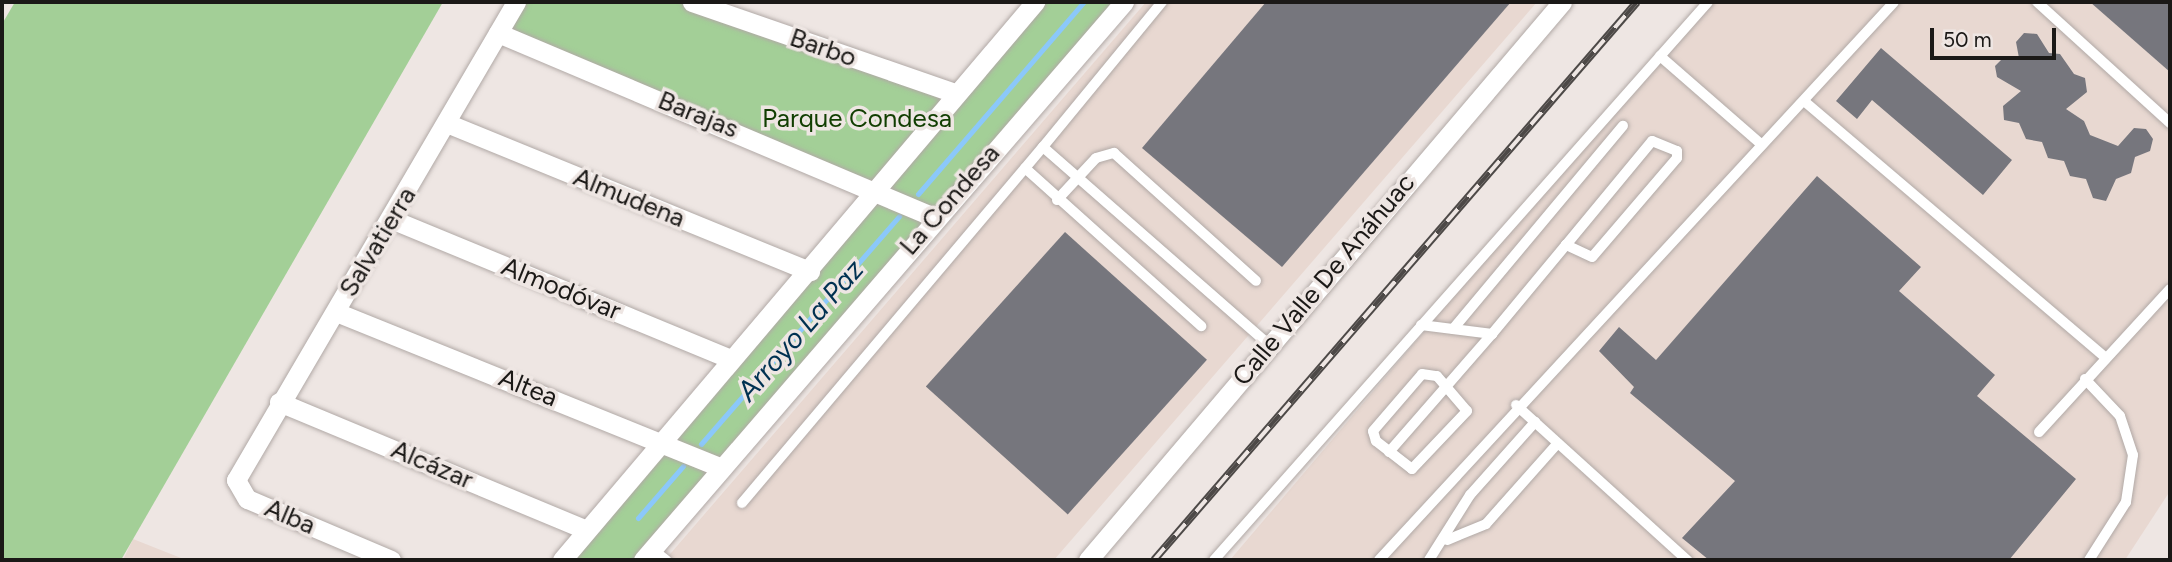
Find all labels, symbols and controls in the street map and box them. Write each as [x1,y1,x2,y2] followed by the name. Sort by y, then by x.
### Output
[1934,14,2060,58] scale bar
[786,22,860,74] street label: Barbo
[1943,27,1992,52] text: 50 m
[653,85,743,145] street label: Barajas
[762,103,952,135] park label: Parque Condesa
[894,138,1006,262] street label: La Condesa
[569,162,689,234] street label: Almudena
[1226,168,1422,392] street label: Calle Valle De Anáhuac
[333,182,423,302] street label: Salvatierra
[497,251,625,327] street label: Almodóvar
[730,253,870,407] water label: Arroyo La Paz
[494,362,562,414] street label: Altea
[387,434,477,496] street label: Alcázar
[260,493,320,541] street label: Alba

